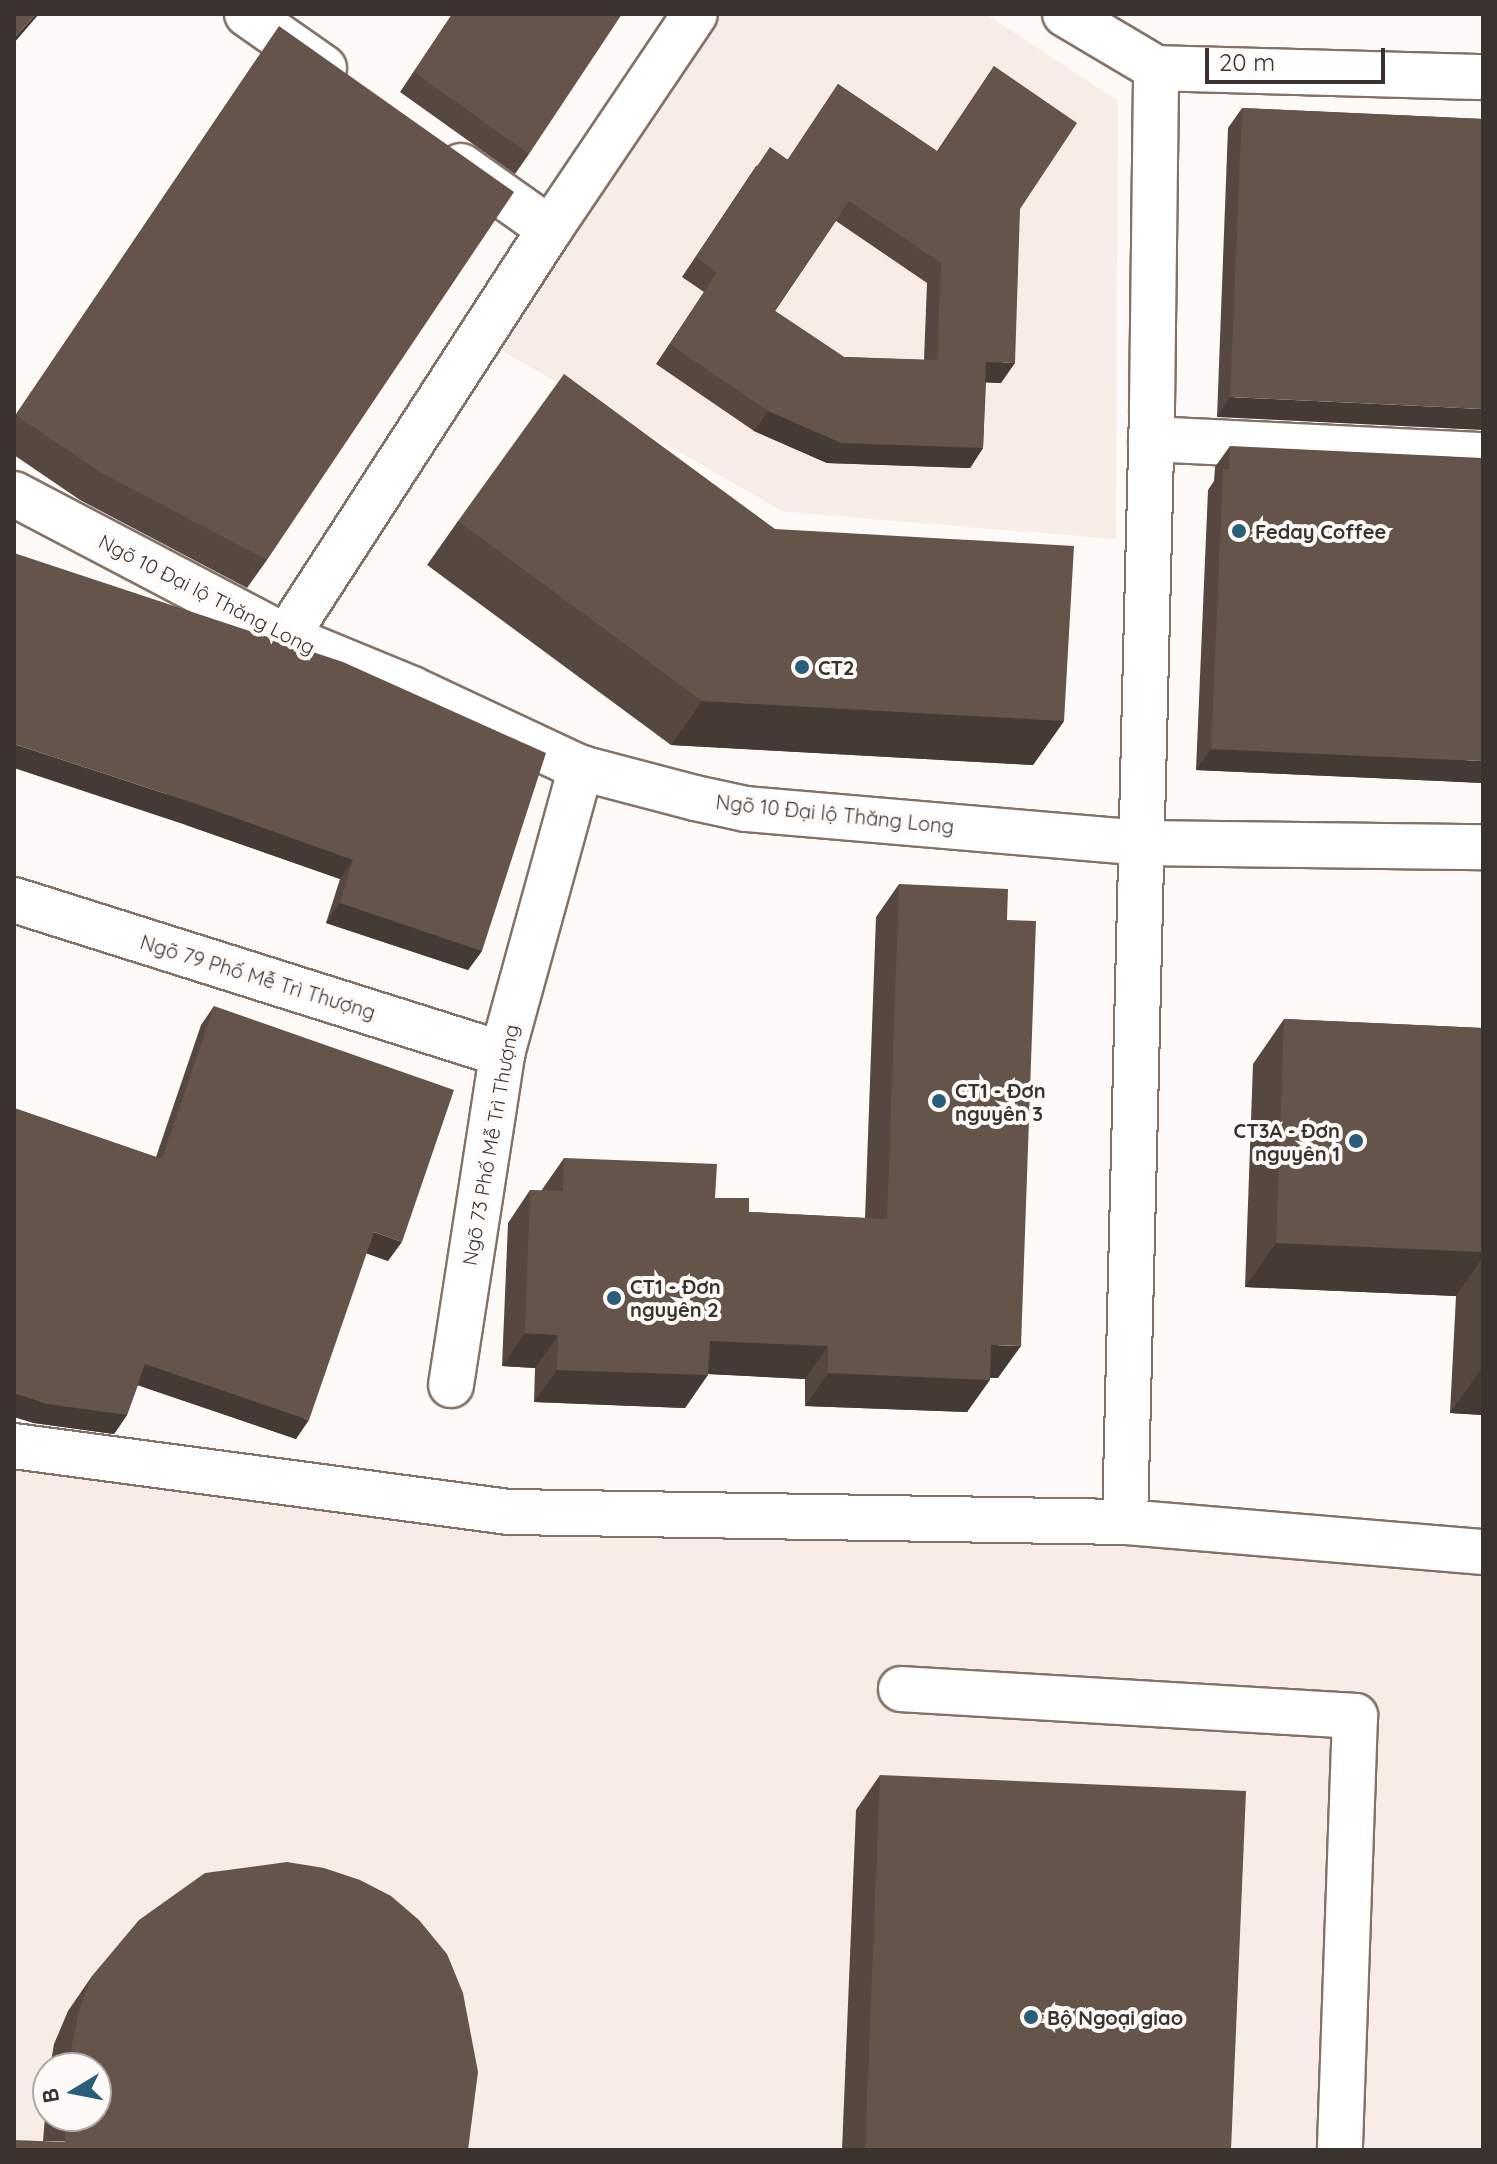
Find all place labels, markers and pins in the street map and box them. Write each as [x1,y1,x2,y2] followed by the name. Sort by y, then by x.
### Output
[1255,519,1386,543] place label: Feday Coffee
[1230,522,1248,540] marker: Feday Coffee
[818,655,854,679] place label: CT2
[793,658,811,676] marker: CT2
[955,1078,1046,1125] place label: CT1 - Đơn nguyên 3
[930,1092,948,1110] marker: CT1 - Đơn nguyên 3
[1234,1118,1340,1165] place label: CT3A - Đơn nguyên 1
[1347,1132,1365,1150] marker: CT3A - Đơn nguyên 1
[630,1274,721,1321] place label: CT1 - Đơn nguyên 2
[605,1289,623,1307] marker: CT1 - Đơn nguyên 2
[1047,2005,1183,2029] place label: Bộ Ngoại giao
[1022,2008,1040,2026] marker: Bộ Ngoại giao

